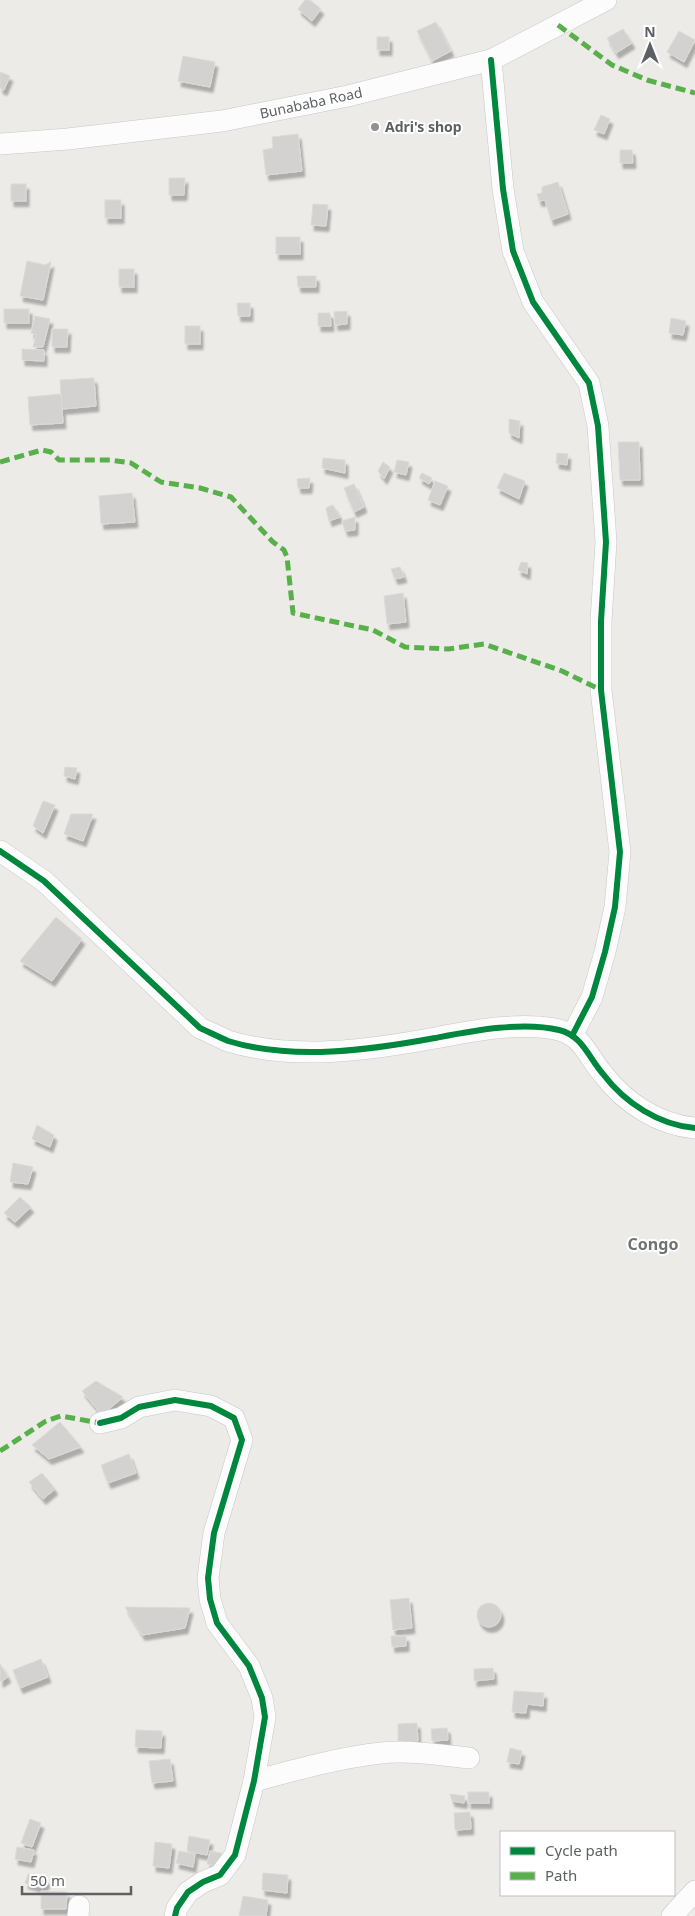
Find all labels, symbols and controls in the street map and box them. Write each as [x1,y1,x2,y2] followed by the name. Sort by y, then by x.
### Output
[625,20,675,70] north arrow
[644,22,656,41] text: N
[258,82,364,123] street label: Bunababa Road
[385,117,462,136] place label: Adri's shop
[369,121,381,133] marker: Adri's shop
[628,1233,678,1255] district label: Congo
[500,1831,675,1896] legend
[545,1840,618,1860] text: Cycle path
[22,1864,131,1896] scale bar
[545,1865,577,1885] text: Path
[30,1870,65,1890] text: 50 m

